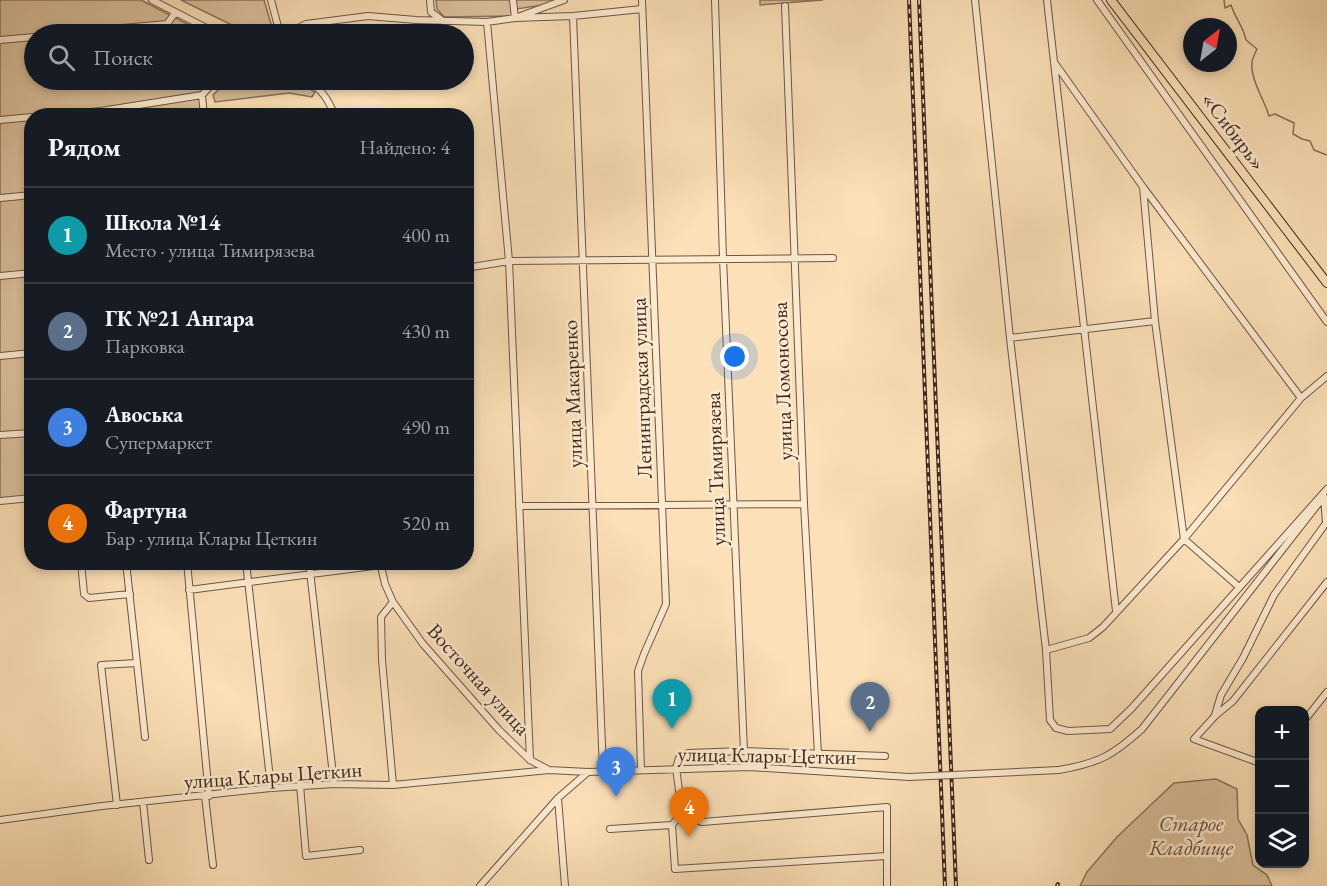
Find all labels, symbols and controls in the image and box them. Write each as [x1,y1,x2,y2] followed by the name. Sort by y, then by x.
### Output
[1183,18,1237,72] north arrow
[24,24,474,90] search box
[45,41,78,74] icon: search
[93,43,153,72] text: Поиск
[1196,86,1272,176] street label: «Сибирь»
[48,130,121,164] text: Рядом
[359,134,450,160] text: Найдено: 4
[105,208,220,237] text: Школа №14
[62,222,73,248] text: 1
[402,222,450,248] text: 400 m
[105,237,315,263] text: Место · улица Тимирязева
[624,297,658,479] street label: Ленинградская улица
[766,300,798,461] street label: улица Ломоносова
[105,304,254,333] text: ГК №21 Ангара
[62,318,73,344] text: 2
[402,318,450,344] text: 430 m
[556,319,588,469] street label: улица Макаренко
[105,333,185,359] text: Парковка
[720,342,749,371] your location
[699,391,731,546] street label: улица Тимирязева
[105,400,183,429] text: Авоська
[62,414,73,440] text: 3
[402,414,450,440] text: 490 m
[105,429,212,455] text: Супермаркет
[105,496,187,525] text: Фартуна
[62,510,73,536] text: 4
[402,510,450,536] text: 520 m
[105,525,317,551] text: Бар · улица Клары Цеткин
[422,617,537,741] street label: Восточная улица
[652,680,692,729] pin: 1
[850,682,890,732] pin: 2
[1255,706,1309,868] map controls
[1255,706,1309,760] button: +
[677,740,857,770] street label: улица Клары Цеткин
[596,748,636,797] pin: 3
[183,755,363,795] street label: улица Клары Цеткин
[1255,760,1309,814] button: −
[670,788,708,837] pin: 4
[1148,810,1234,861] park label: Старое Кладбище
[1255,814,1309,868] button: layers

